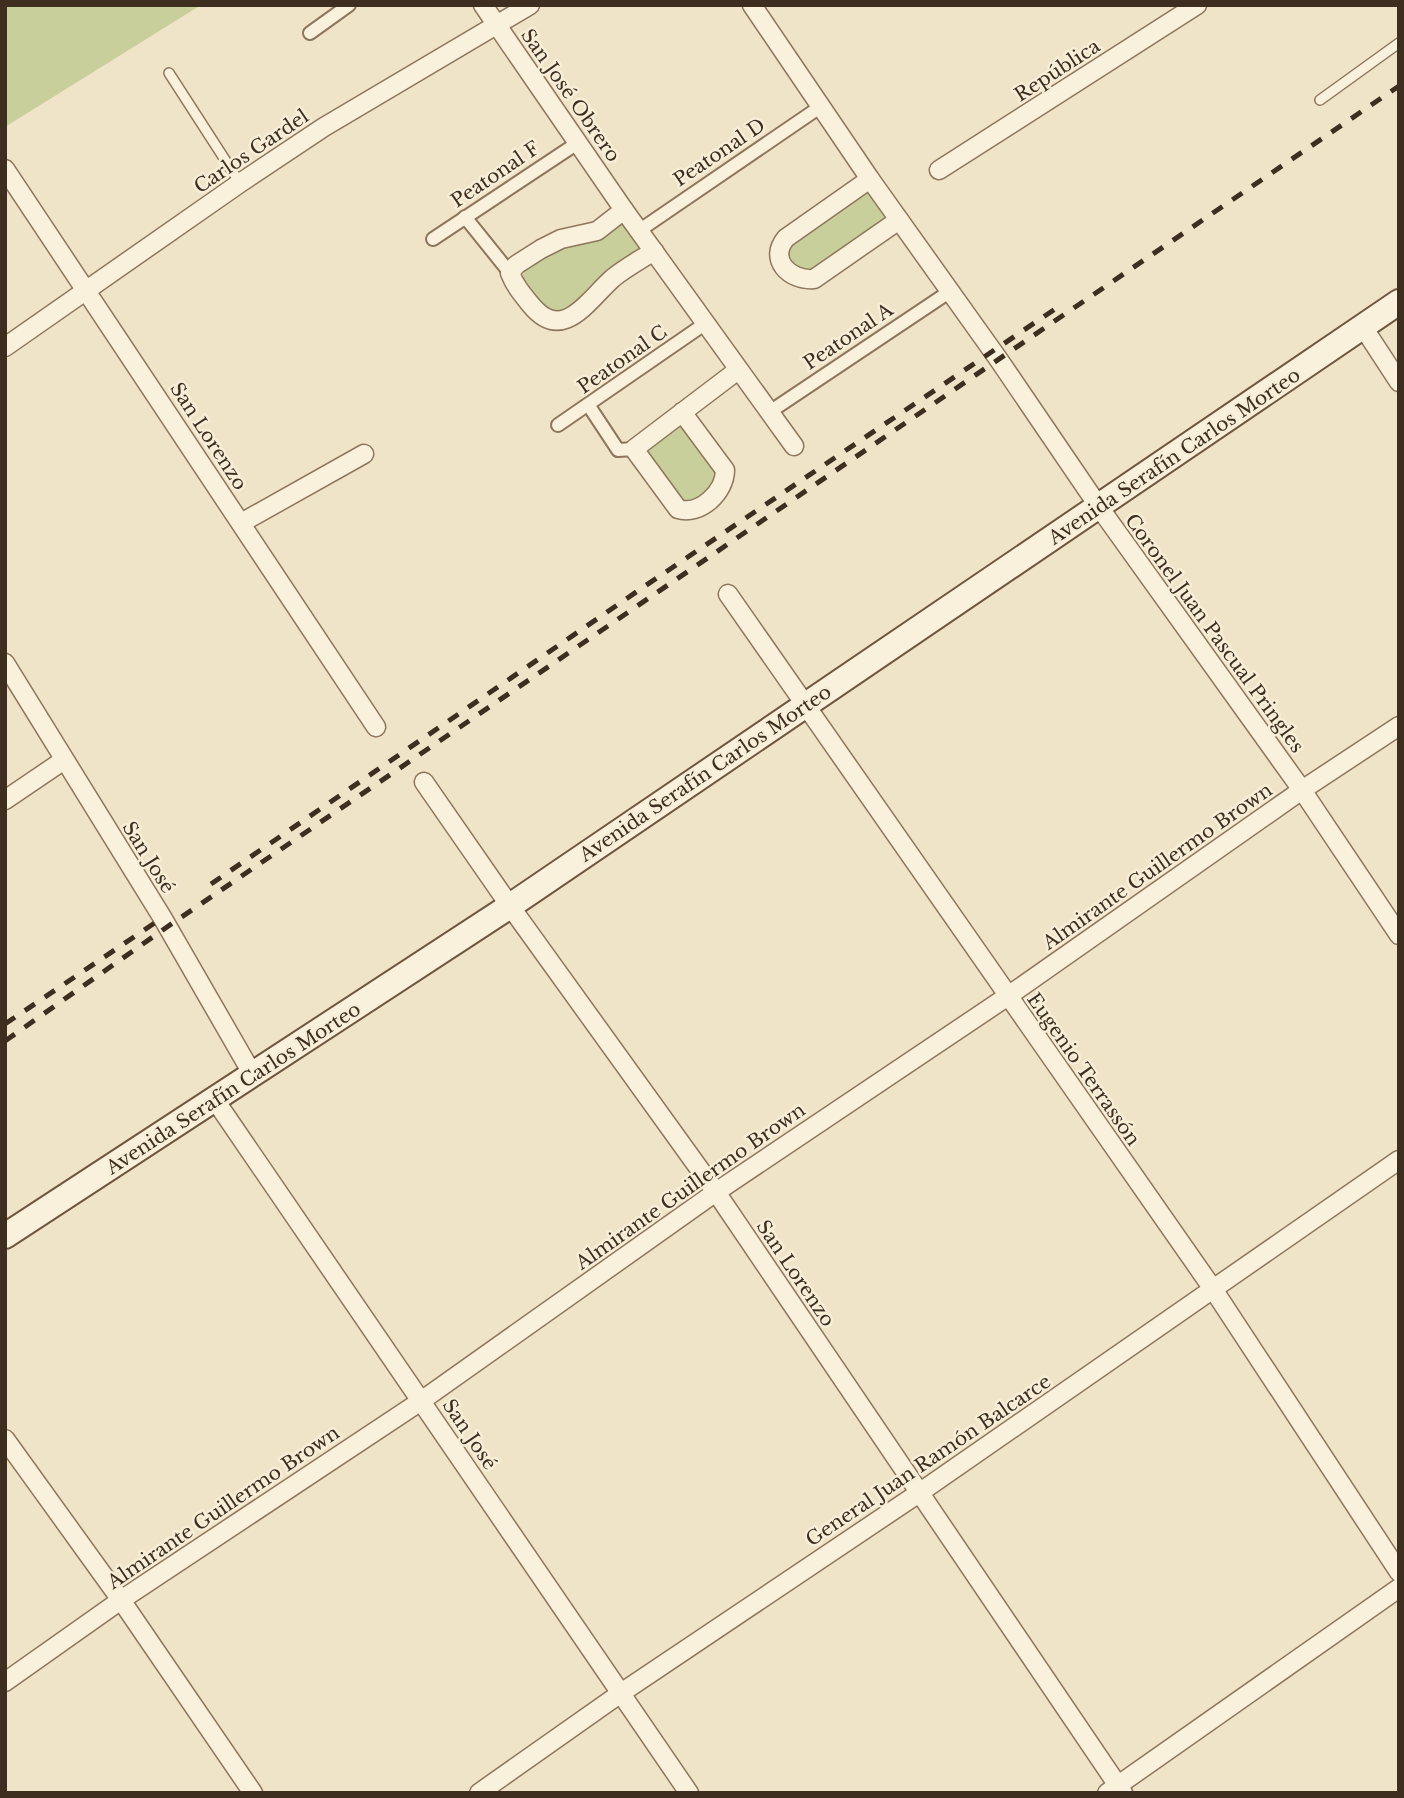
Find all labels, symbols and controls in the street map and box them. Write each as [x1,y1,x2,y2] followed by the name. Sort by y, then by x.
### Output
[516,24,625,166] street label: San José Obrero
[1010,34,1105,107] street label: República
[190,105,313,198] street label: Carlos Gardel
[669,113,769,191] street label: Peatonal D
[447,136,544,212] street label: Peatonal F
[799,298,898,375] street label: Peatonal A
[573,320,671,399] street label: Peatonal C
[1043,363,1305,550] street label: Avenida Serafín Carlos Morteo
[165,378,252,494] street label: San Lorenzo
[1120,510,1309,757] street label: Coronel Juan Pascual Pringles
[574,680,836,867] street label: Avenida Serafín Carlos Morteo
[1037,778,1277,955] street label: Almirante Guillermo Brown
[118,817,180,897] street label: San José
[1022,989,1145,1150] street label: Eugenio Terrassón
[101,997,365,1180] street label: Avenida Serafín Carlos Morteo
[570,1098,810,1275] street label: Almirante Guillermo Brown
[752,1216,840,1331] street label: San Lorenzo
[802,1370,1055,1551] street label: General Juan Ramón Balcarce
[438,1395,502,1474] street label: San José
[102,1421,344,1594] street label: Almirante Guillermo Brown

